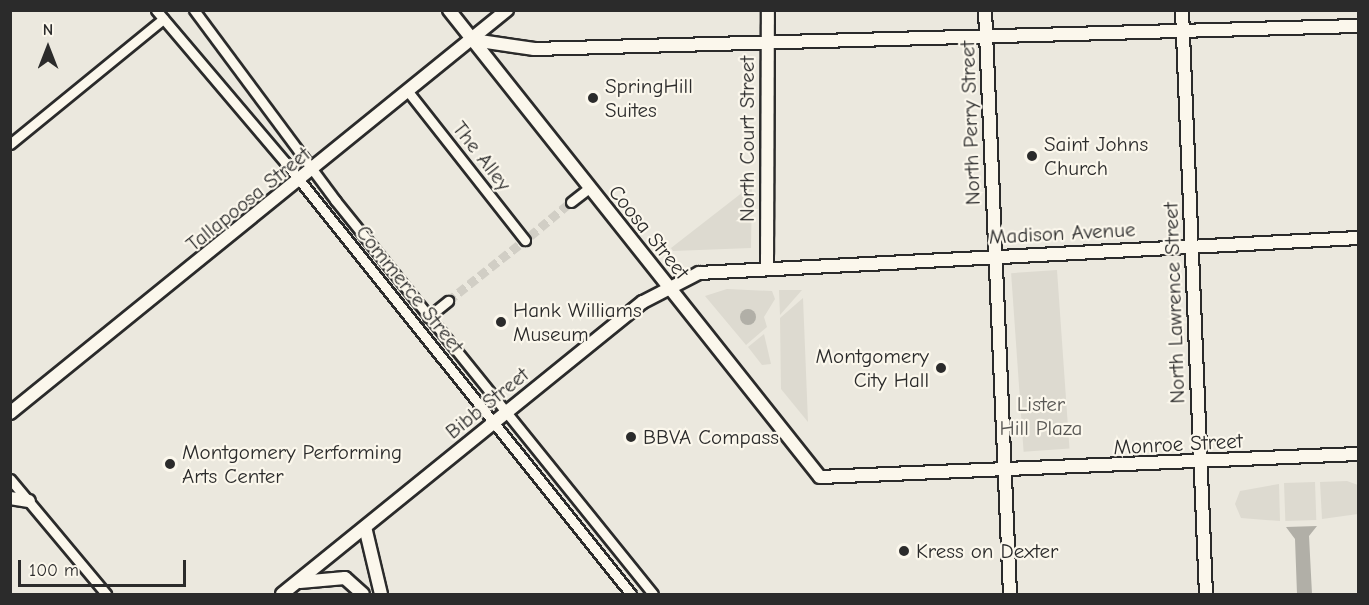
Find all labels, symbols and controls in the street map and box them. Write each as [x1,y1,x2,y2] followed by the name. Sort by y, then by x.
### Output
[18,18,78,78] north arrow
[43,21,53,39] text: N
[955,40,985,206] street label: North Perry Street
[734,56,760,222] street label: North Court Street
[605,73,693,123] place label: SpringHill Suites
[586,91,600,105] marker: SpringHill Suites
[447,116,517,196] street label: The Alley
[1044,131,1148,181] place label: Saint Johns Church
[181,141,315,257] street label: Tallapoosa Street
[1025,149,1039,163] marker: Saint Johns Church
[603,180,695,284] street label: Coosa Street
[1158,202,1190,404] street label: North Lawrence Street
[988,217,1136,249] street label: Madison Avenue
[351,220,469,358] street label: Commerce Street
[513,297,642,347] place label: Hank Williams Museum
[494,315,508,329] marker: Hank Williams Museum
[815,343,929,393] place label: Montgomery City Hall
[934,361,948,375] marker: Montgomery City Hall
[440,362,534,444] street label: Bibb Street
[1000,391,1082,441] park label: Lister Hill Plaza
[643,424,779,450] place label: BBVA Compass
[1113,428,1243,460] street label: Monroe Street
[624,430,638,444] marker: BBVA Compass
[182,439,402,489] place label: Montgomery Performing Arts Center
[163,457,177,471] marker: Montgomery Performing Arts Center
[916,538,1058,564] place label: Kress on Dexter
[897,544,911,558] marker: Kress on Dexter
[21,548,189,586] scale bar
[29,560,79,581] text: 100 m

